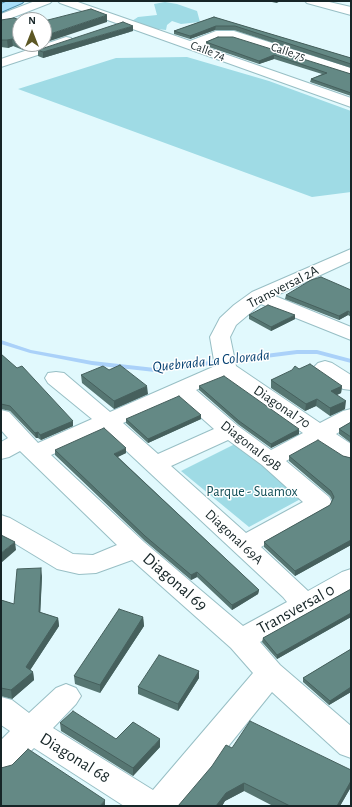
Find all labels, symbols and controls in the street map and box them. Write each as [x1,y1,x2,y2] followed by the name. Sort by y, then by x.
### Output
[12,12,52,52] north arrow
[28,15,36,26] text: N
[189,38,227,64] street label: Calle 74
[269,40,307,64] street label: Calle 75
[245,262,321,312] street label: Transversal 2A
[151,346,271,376] water label: Quebrada La Colorada
[250,382,314,432] street label: Diagonal 70
[217,417,285,475] street label: Diagonal 69B
[206,484,298,500] park label: Parque - Suamox
[202,506,266,568] street label: Diagonal 69A
[138,548,212,616] street label: Diagonal 69
[254,579,338,639] street label: Transversal 0
[36,728,114,788] street label: Diagonal 68

